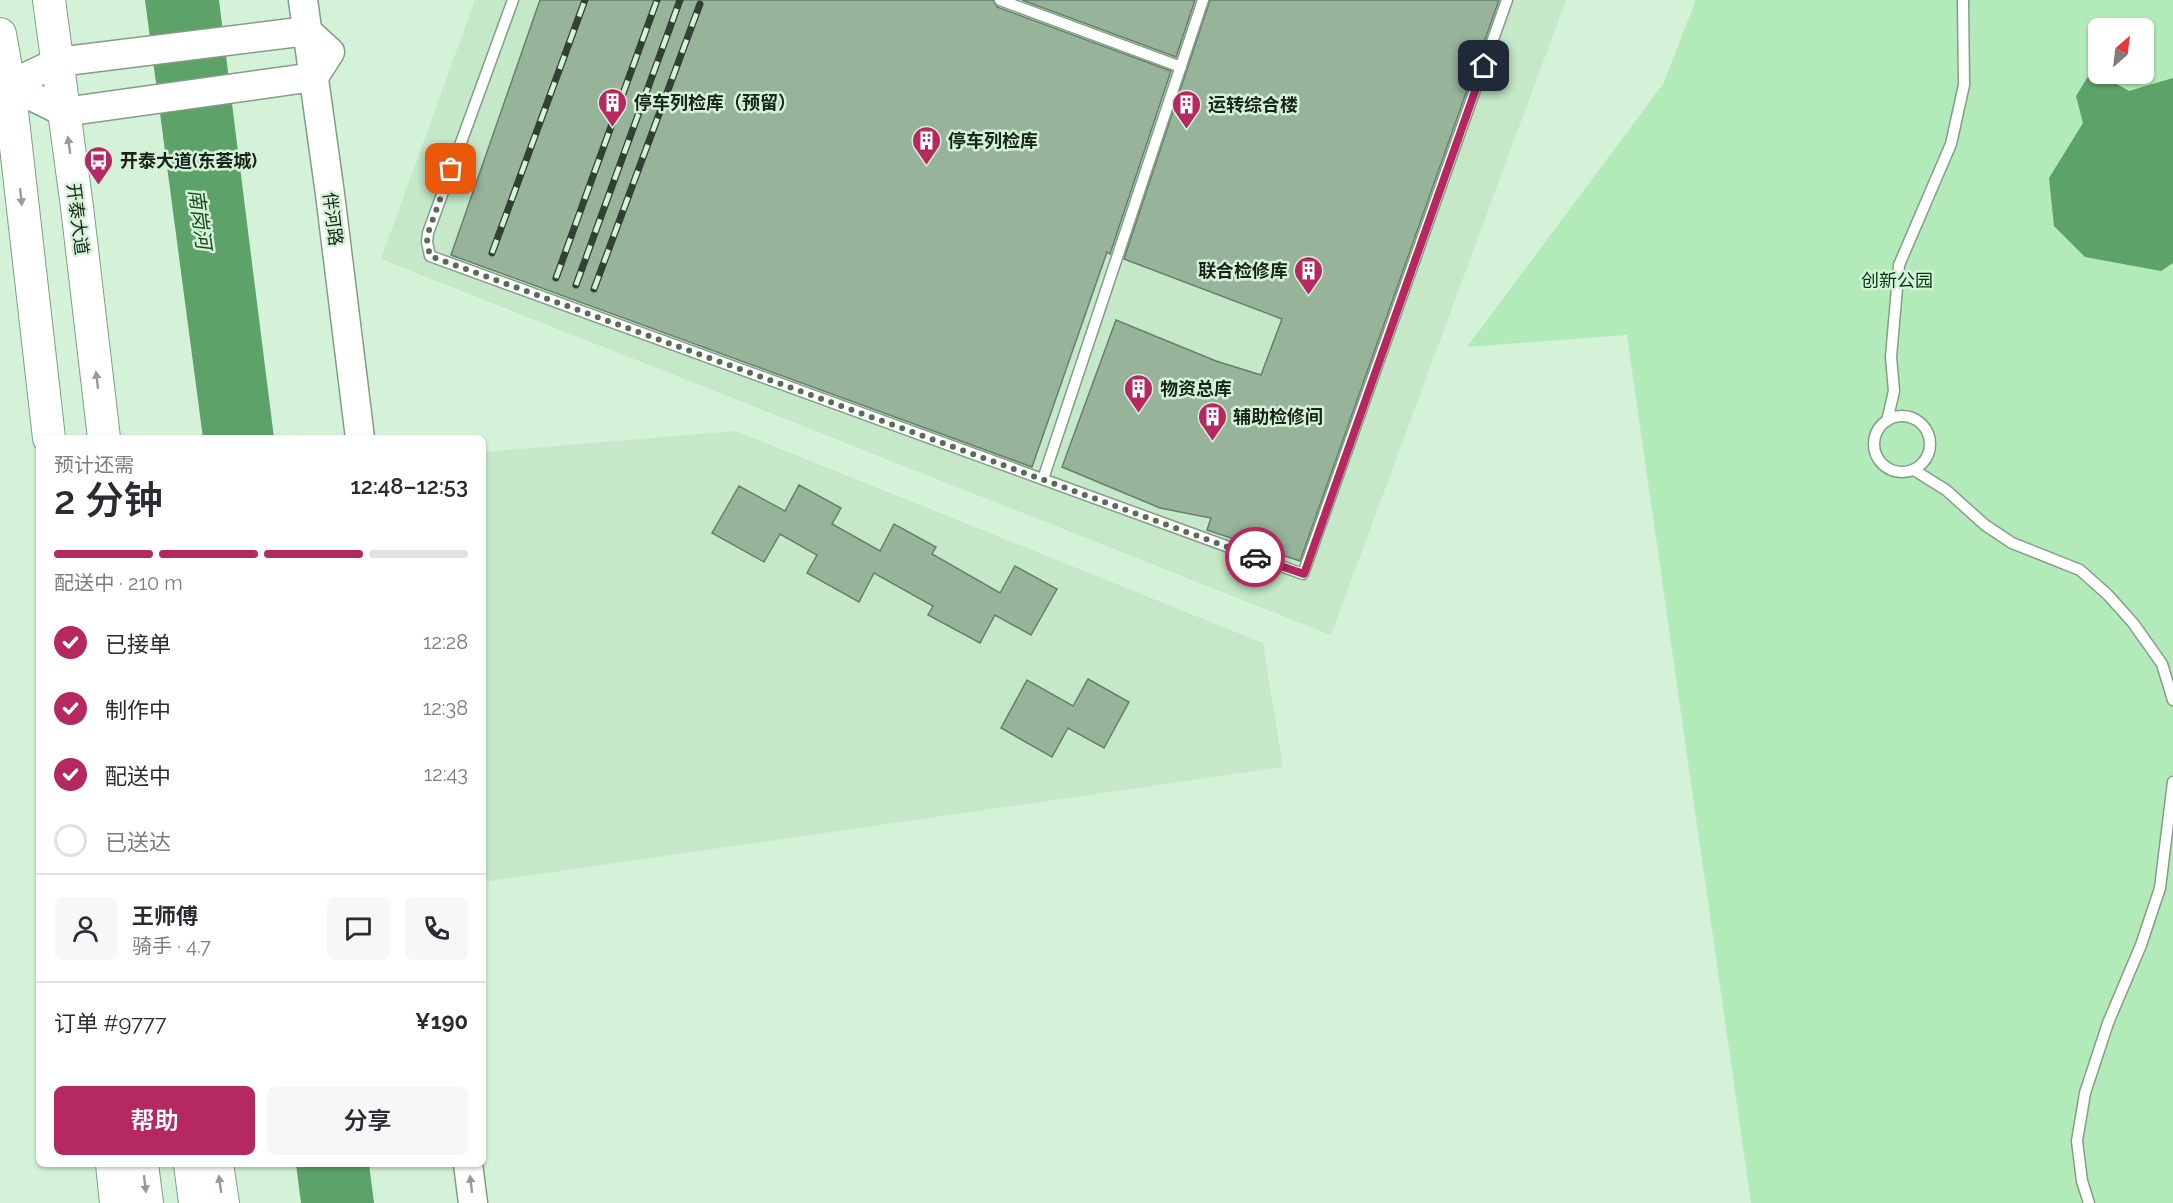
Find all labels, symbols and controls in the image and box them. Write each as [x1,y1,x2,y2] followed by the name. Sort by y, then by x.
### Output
[2088,18,2154,84] north arrow
[2088,18,2154,84] map controls
[1458,40,1509,91] pin
[1467,49,1500,82] icon: home
[597,86,629,128] building icon: 停车列检库（预留）
[1171,88,1203,130] building icon: 运转综合楼
[634,92,796,113] place label: 停车列检库（预留）
[1208,94,1298,115] place label: 运转综合楼
[911,124,943,166] building icon: 停车列检库
[948,130,1038,151] place label: 停车列检库
[64,135,73,154] one-way arrow
[425,143,476,194] pin
[83,144,115,186] bus stop icon: 开泰大道(东荟城)
[120,150,257,171] place label: 开泰大道(东荟城)
[434,152,467,185] icon: bag
[63,182,93,256] street label: 开泰大道
[16,187,26,206] one-way arrow
[184,188,217,254] water label: 南岗河
[319,191,347,247] street label: 伴河路
[1293,254,1325,296] building icon: 联合检修库
[1198,260,1288,281] place label: 联合检修库
[1861,270,1933,291] park label: 创新公园
[93,370,102,389] one-way arrow
[1123,372,1155,414] building icon: 物资总库
[1160,378,1232,399] place label: 物资总库
[1196,400,1228,442] building icon: 辅助检修间
[1233,406,1323,427] place label: 辅助检修间
[54,453,134,477] text: 预计还需
[350,473,468,499] text: 12:48–12:53
[54,477,163,523] text: 2 分钟
[1225,527,1285,587] courier
[1239,541,1272,574] icon: car
[54,571,183,595] text: 配送中 · 210 m
[54,626,87,659] icon: check
[423,630,468,654] text: 12:28
[105,631,171,657] text: 已接单
[54,692,87,725] icon: check
[423,696,468,720] text: 12:38
[105,697,171,723] text: 制作中
[54,758,87,791] icon: check
[424,762,468,786] text: 12:43
[105,763,171,789] text: 配送中
[105,829,171,855] text: 已送达
[54,897,117,960] button: person
[327,897,390,960] button: chat
[405,897,468,960] button: phone
[132,903,198,929] text: 王师傅
[132,934,211,958] text: 骑手 · 4.7
[415,1008,468,1034] text: ¥190
[54,1010,167,1036] text: 订单 #9777
[54,1086,255,1155] button: 帮助
[267,1086,468,1155] button: 分享
[140,1174,150,1193] one-way arrow
[215,1174,225,1193] one-way arrow
[466,1174,476,1193] one-way arrow

